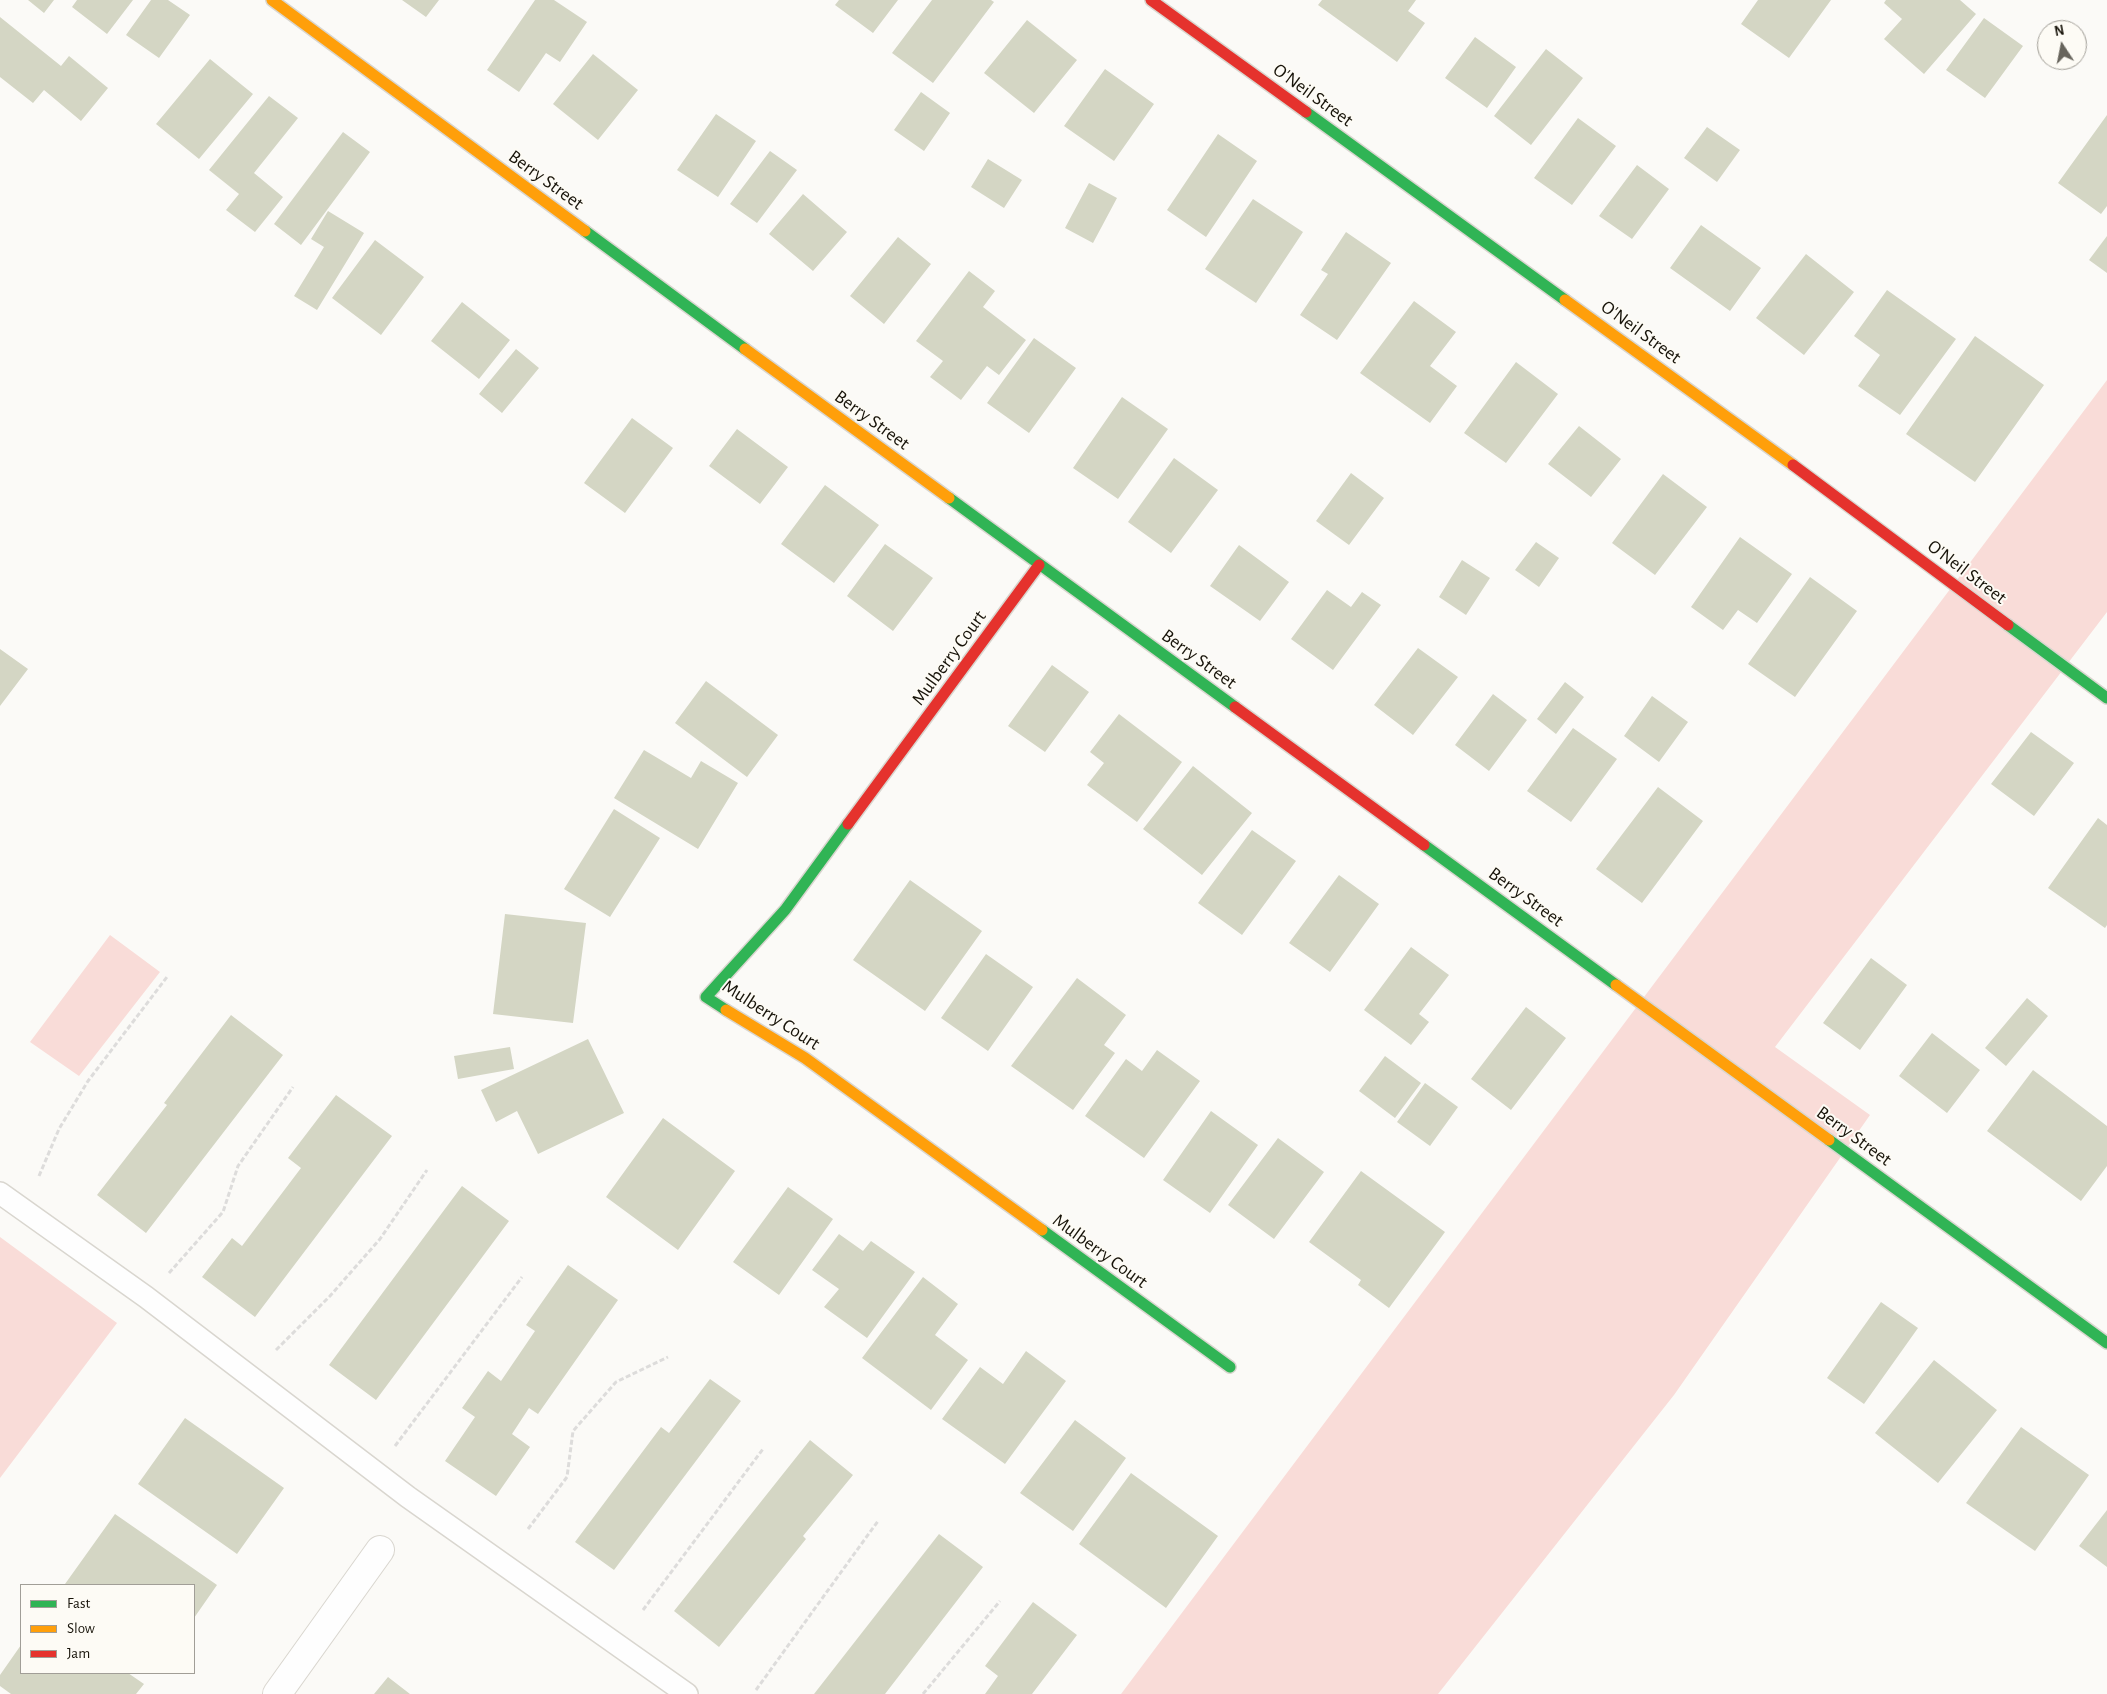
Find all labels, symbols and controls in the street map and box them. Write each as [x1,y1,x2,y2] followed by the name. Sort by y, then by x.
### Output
[2037,20,2087,70] north arrow
[2053,23,2065,39] text: N
[1268,58,1358,132] street label: O'Neil Street
[504,145,588,215] street label: Berry Street
[1596,295,1686,369] street label: O'Neil Street
[830,385,914,455] street label: Berry Street
[1923,535,2011,609] street label: O'Neil Street
[907,606,991,710] street label: Mulberry Court
[1157,624,1241,694] street label: Berry Street
[1484,862,1568,932] street label: Berry Street
[718,975,824,1055] street label: Mulberry Court
[1812,1101,1896,1171] street label: Berry Street
[1048,1209,1152,1293] street label: Mulberry Court
[20,1584,195,1674] legend
[67,1596,90,1611] text: Fast
[67,1621,95,1636] text: Slow
[67,1646,90,1661] text: Jam

